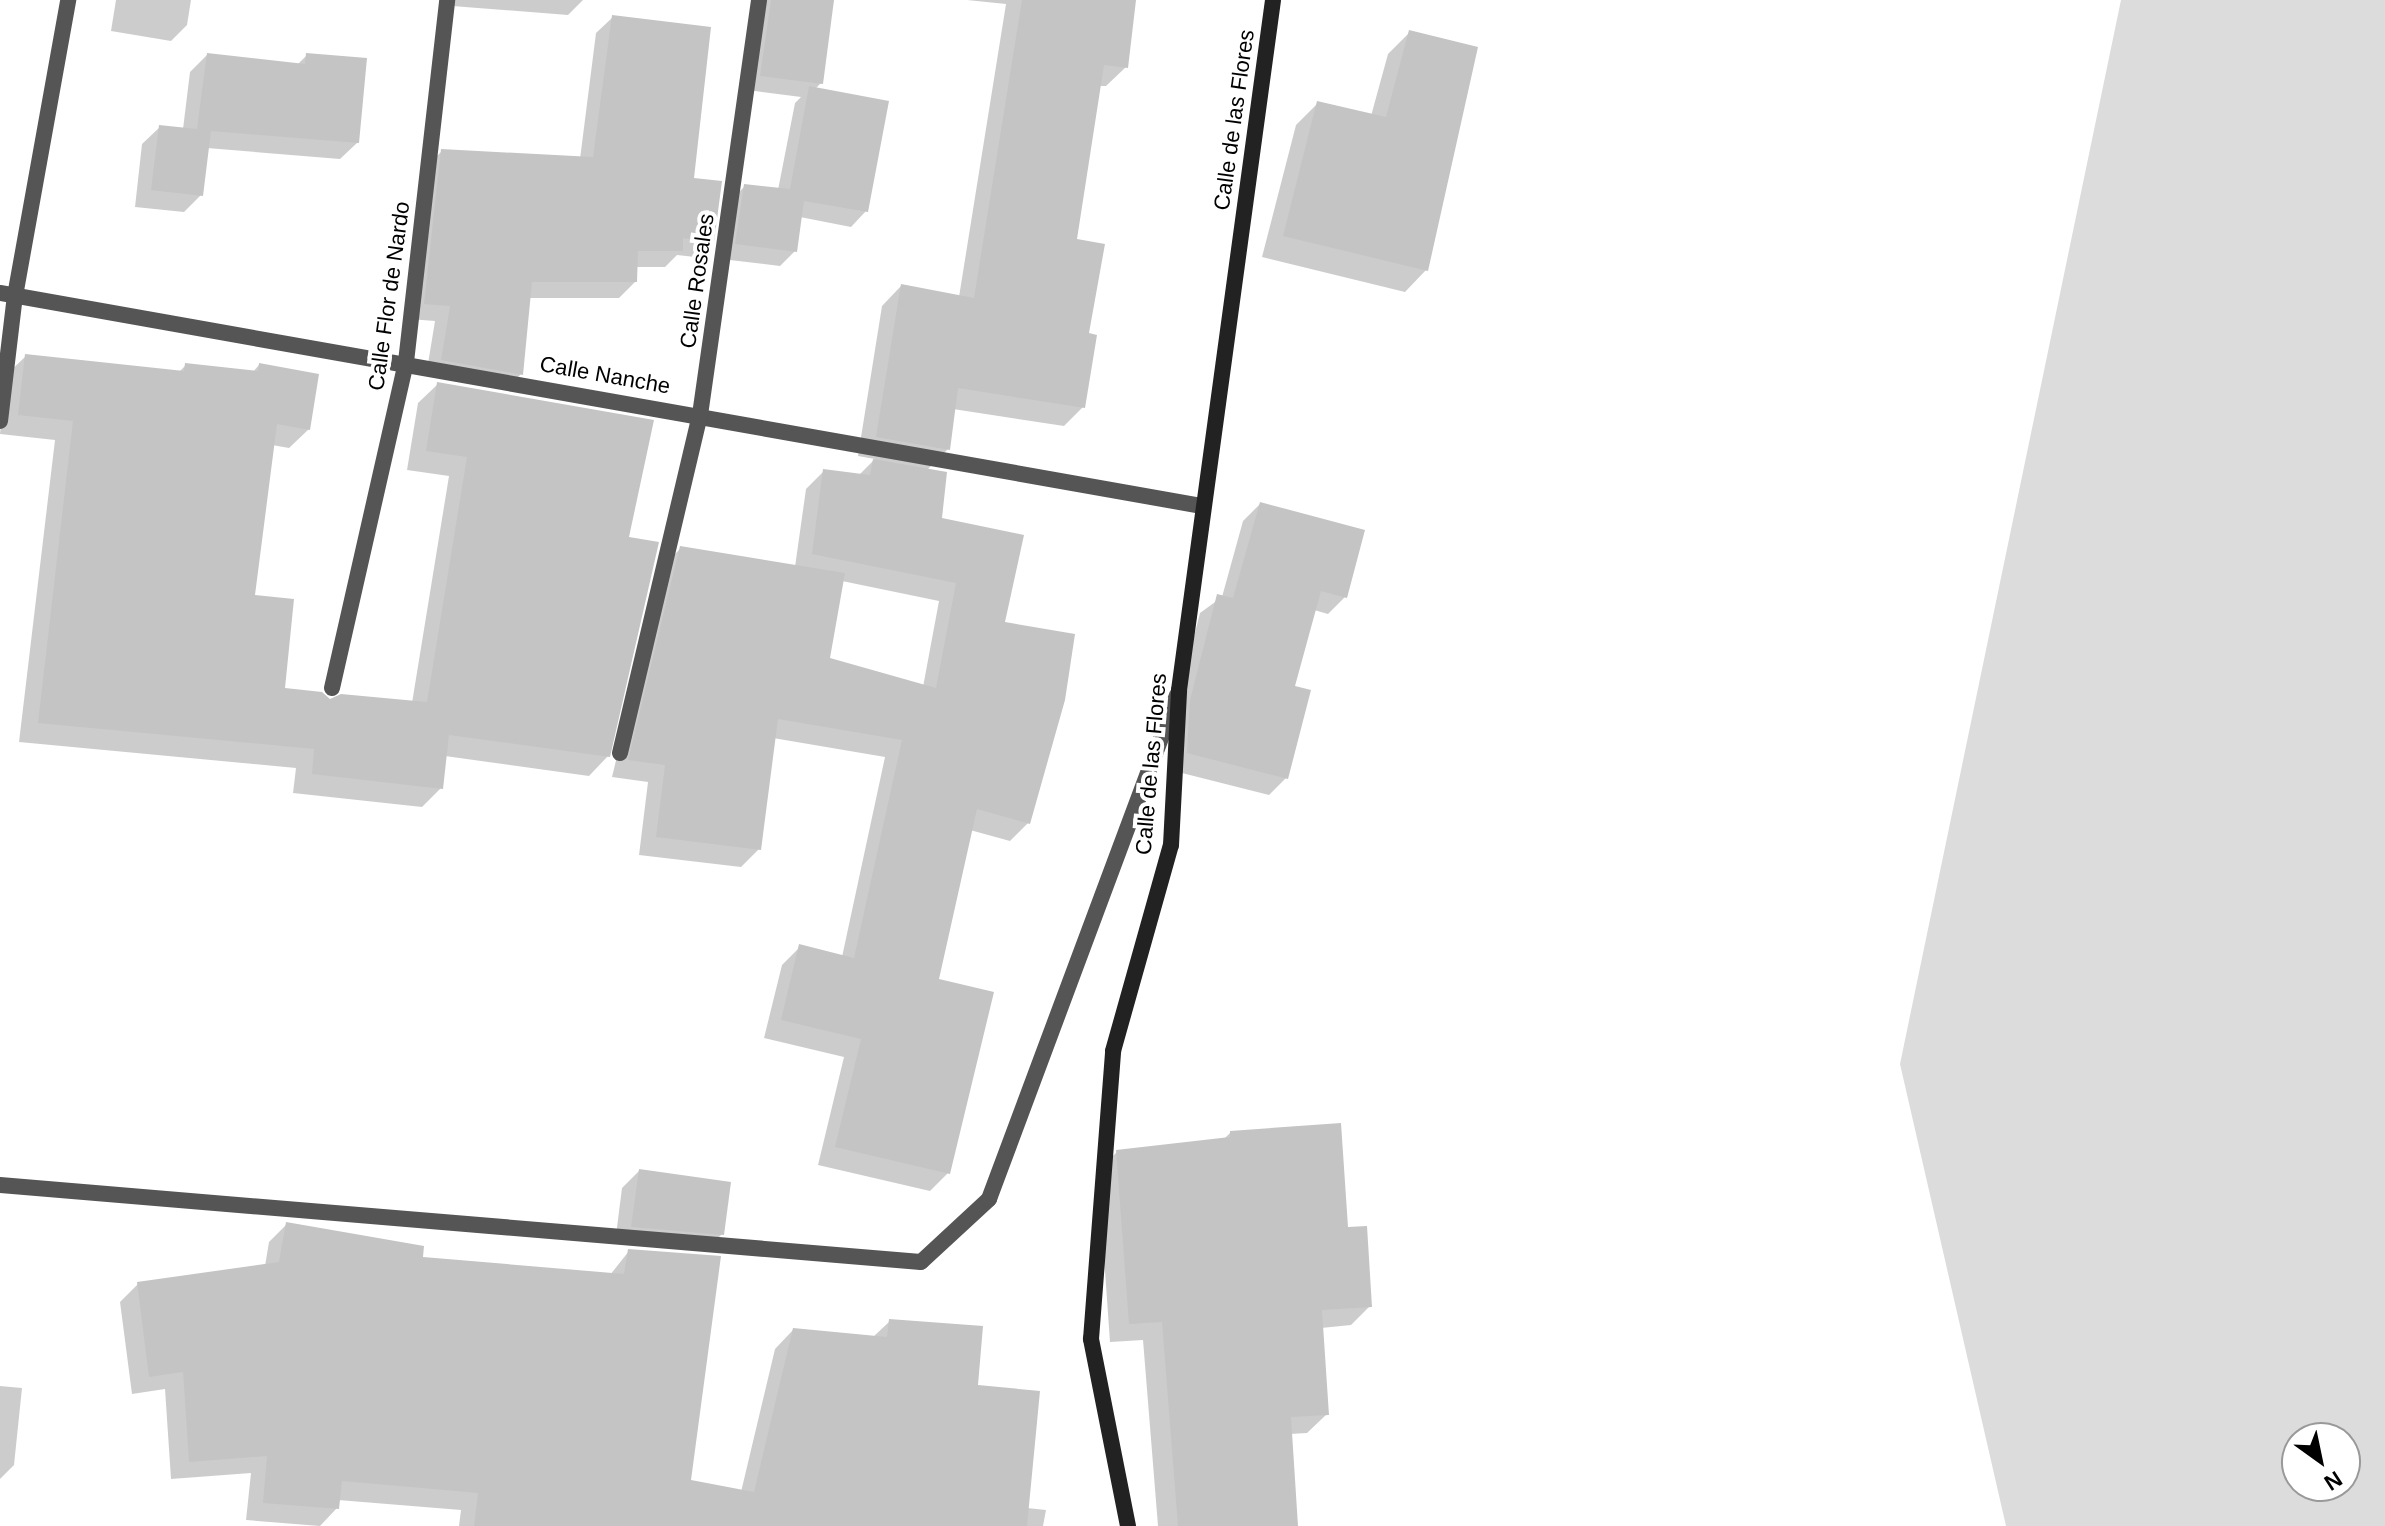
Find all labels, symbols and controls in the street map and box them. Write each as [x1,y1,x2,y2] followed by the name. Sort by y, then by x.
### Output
[1208,28,1260,212] street label: Calle de las Flores
[363,200,415,392] street label: Calle Flor de Nardo
[674,212,720,350] street label: Calle Rosales
[538,351,672,399] street label: Calle Nanche
[1130,672,1172,856] street label: Calle de las Flores
[2281,1422,2361,1502] north arrow
[2320,1466,2347,1496] text: N

